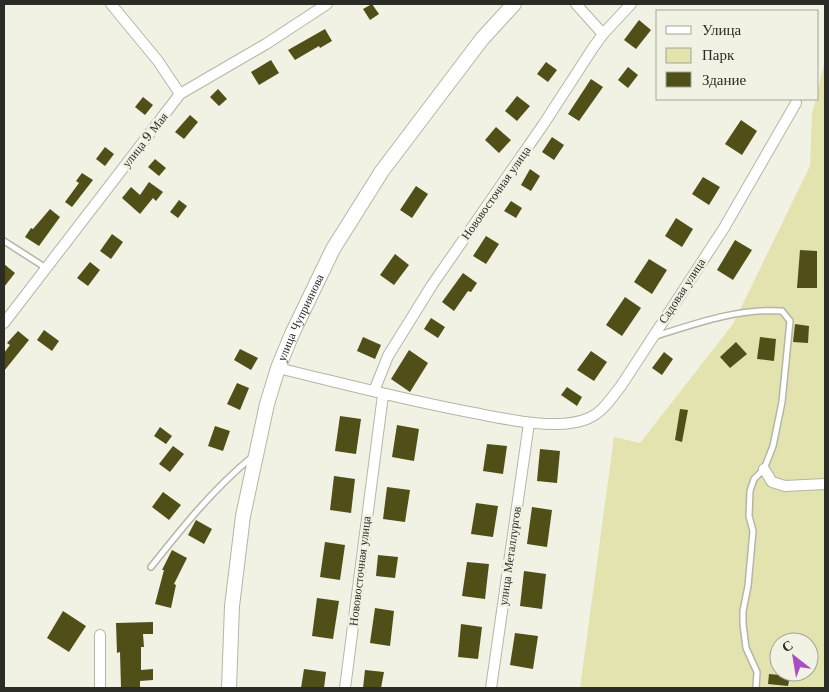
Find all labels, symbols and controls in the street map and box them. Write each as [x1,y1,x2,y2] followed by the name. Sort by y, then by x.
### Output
[656,10,819,100] legend
[702,20,741,39] text: Улица
[702,45,735,64] text: Парк
[702,70,746,89] text: Здание
[118,109,171,170] street label: улица 9 Мая
[458,143,534,242] street label: Нововосточная улица
[655,255,709,326] street label: Садовая улица
[274,271,327,363] street label: улица Чуприянова
[495,505,524,606] street label: улица Металлургов
[345,514,374,627] street label: Нововосточная улица
[769,632,819,682] north arrow
[778,636,796,656] text: С

